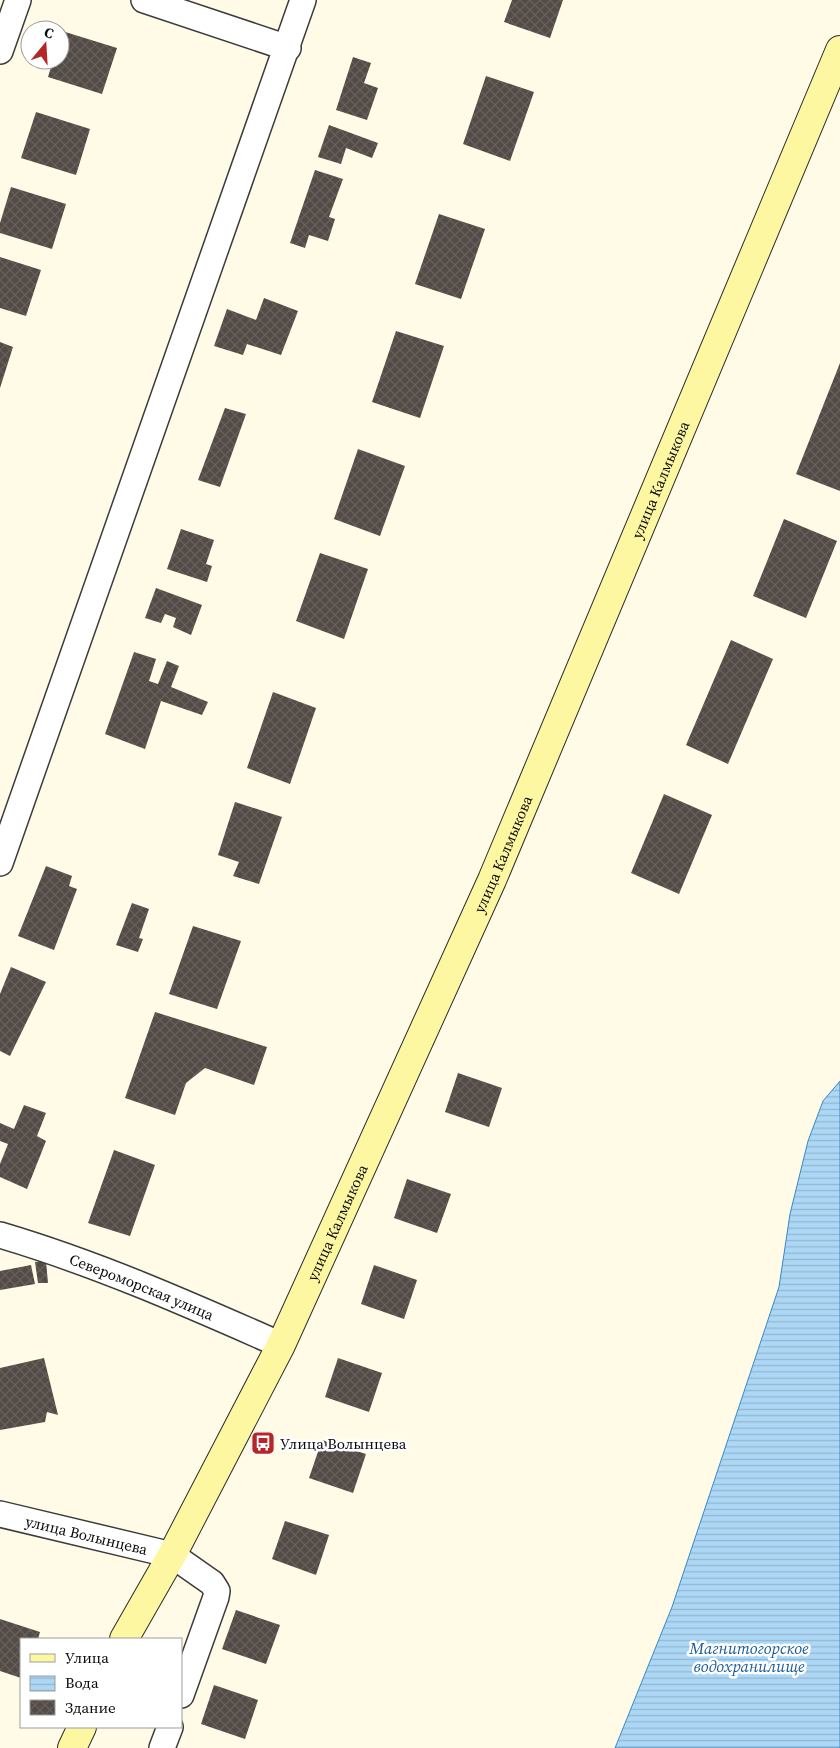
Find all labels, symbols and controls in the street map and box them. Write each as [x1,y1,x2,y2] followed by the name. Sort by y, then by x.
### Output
[20,20,70,70] north arrow
[42,22,57,44] text: С
[626,417,694,542] street label: улица Калмыкова
[468,792,537,916] street label: улица Калмыкова
[301,1160,372,1284] street label: улица Калмыкова
[67,1248,218,1325] street label: Североморская улица
[250,1430,276,1456] bus stop icon: Улица Волынцева
[280,1433,407,1454] place label: Улица Волынцева
[23,1510,150,1559] street label: улица Волынцева
[689,1637,809,1677] water label: Магнитогорское водохранилище
[20,1638,182,1728] legend
[65,1647,109,1668] text: Улица
[65,1672,99,1693] text: Вода
[65,1697,116,1718] text: Здание

